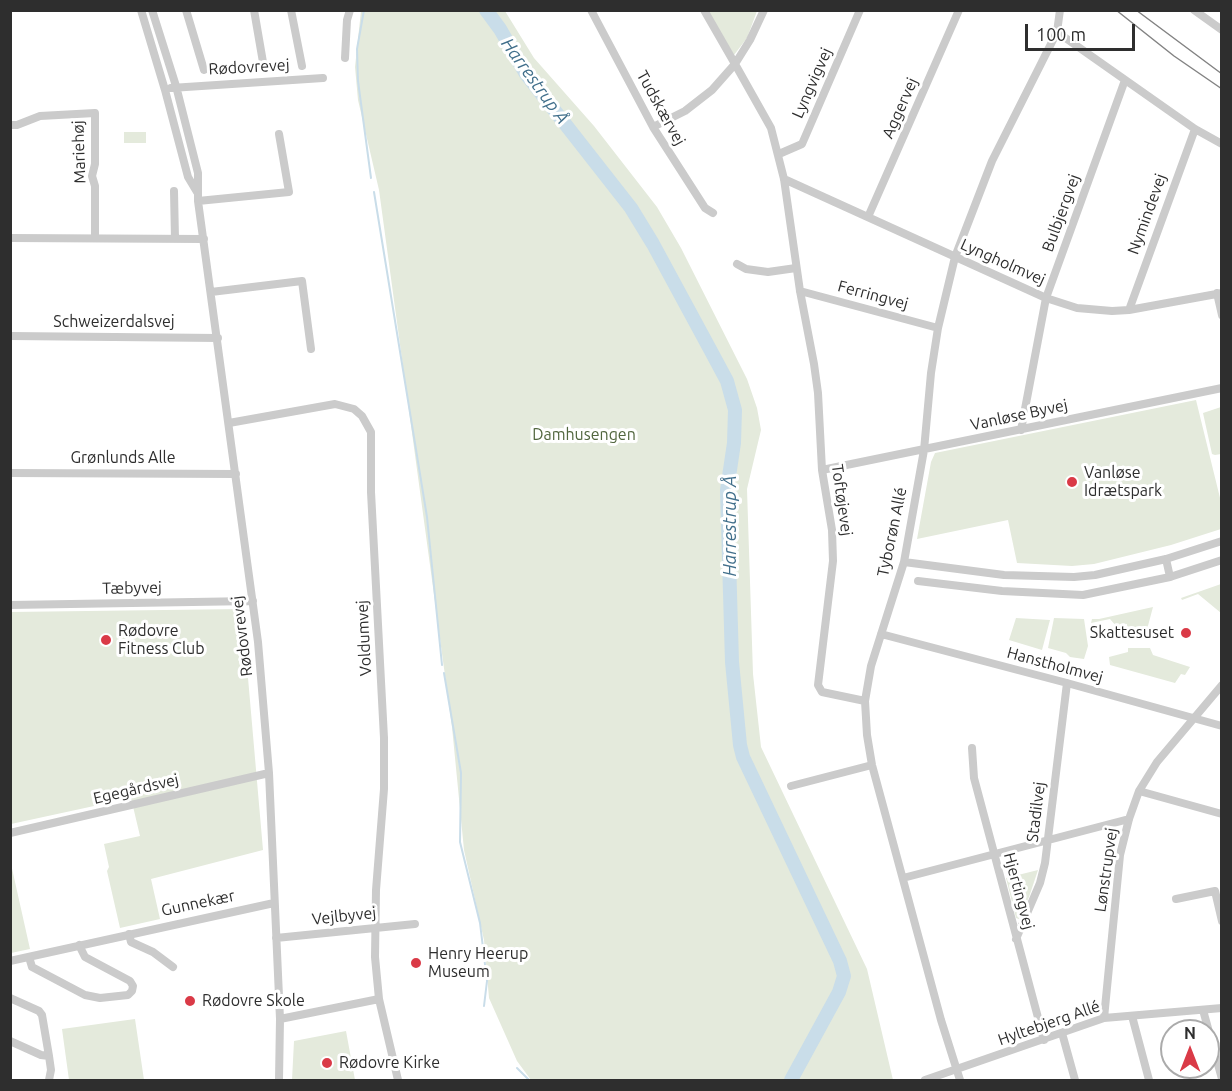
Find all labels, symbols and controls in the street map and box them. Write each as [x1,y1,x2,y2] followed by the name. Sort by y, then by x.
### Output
[1028,12,1138,50] scale bar
[1036,24,1086,44] text: 100 m
[497,34,573,128] water label: Harrestrup Å
[788,45,836,121] street label: Lyngvigvej
[208,55,290,79] street label: Rødovrevej
[633,67,689,149] street label: Tudskærvej
[878,75,922,141] street label: Aggervej
[68,120,90,184] street label: Mariehøj
[1124,171,1170,257] street label: Nymindevej
[1038,172,1084,254] street label: Bulbjergvej
[958,235,1048,289] street label: Lyngholmvej
[836,276,910,314] street label: Ferringvej
[53,312,175,332] street label: Schweizerdalsvej
[969,395,1069,435] street label: Vanløse Byvej
[532,425,636,445] park label: Damhusengen
[70,448,176,468] street label: Grønlunds Alle
[827,463,857,537] street label: Toftøjevej
[1084,463,1162,501] place label: Vanløse Idrætspark
[719,475,741,577] water label: Harrestrup Å
[1065,475,1079,489] marker: Vanløse Idrætspark
[873,486,911,578] street label: Tyborøn Allé
[102,578,162,598] street label: Tæbyvej
[228,595,256,677] street label: Rødovrevej
[352,600,376,676] street label: Voldumvej
[118,621,205,659] place label: Rødovre Fitness Club
[1090,623,1174,643] place label: Skattesuset
[1179,626,1193,640] marker: Skattesuset
[99,633,113,647] marker: Rødovre Fitness Club
[1005,643,1105,687] street label: Hanstholmvej
[91,770,181,808] street label: Egegårdsvej
[1023,781,1049,843] street label: Stadilvej
[1091,827,1121,913] street label: Lønstrupvej
[1000,850,1038,932] street label: Hjertingvej
[159,886,237,920] street label: Gunnekær
[311,903,377,929] street label: Vejlbyvej
[428,944,528,982] place label: Henry Heerup Museum
[409,956,423,970] marker: Henry Heerup Museum
[202,991,305,1011] place label: Rødovre Skole
[183,994,197,1008] marker: Rødovre Skole
[995,997,1103,1049] street label: Hyltebjerg Allé
[1160,1019,1220,1079] north arrow
[1184,1024,1196,1042] text: N
[339,1053,440,1073] place label: Rødovre Kirke
[320,1056,334,1070] marker: Rødovre Kirke

